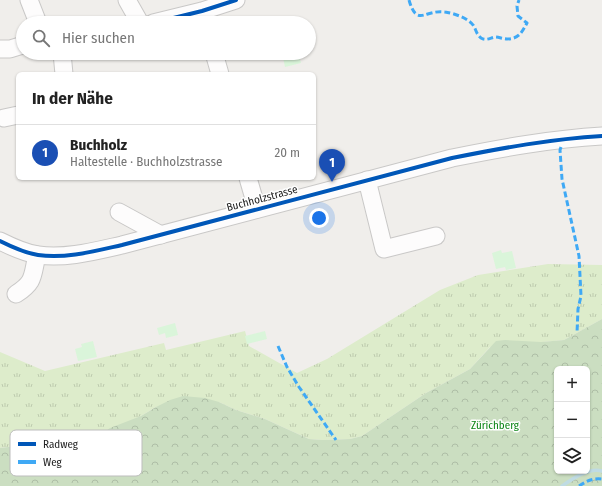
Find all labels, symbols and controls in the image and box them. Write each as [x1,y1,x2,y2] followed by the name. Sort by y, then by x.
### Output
[16,16,316,60] search box
[30,27,52,49] icon: search
[62,29,135,47] text: Hier suchen
[32,88,113,109] text: In der Nähe
[70,136,127,154] text: Buchholz
[42,145,48,160] text: 1
[274,145,300,160] text: 20 m
[319,149,345,182] pin: 1
[70,154,222,169] text: Haltestelle · Buchholzstrasse
[225,183,299,214] street label: Buchholzstrasse
[309,208,329,228] your location
[554,366,590,474] map controls
[554,366,590,402] button: +
[554,402,590,438] button: −
[471,419,520,432] park label: Zürichberg
[10,430,142,476] legend
[43,438,79,451] text: Radweg
[554,438,590,474] button: layers
[43,456,63,469] text: Weg

